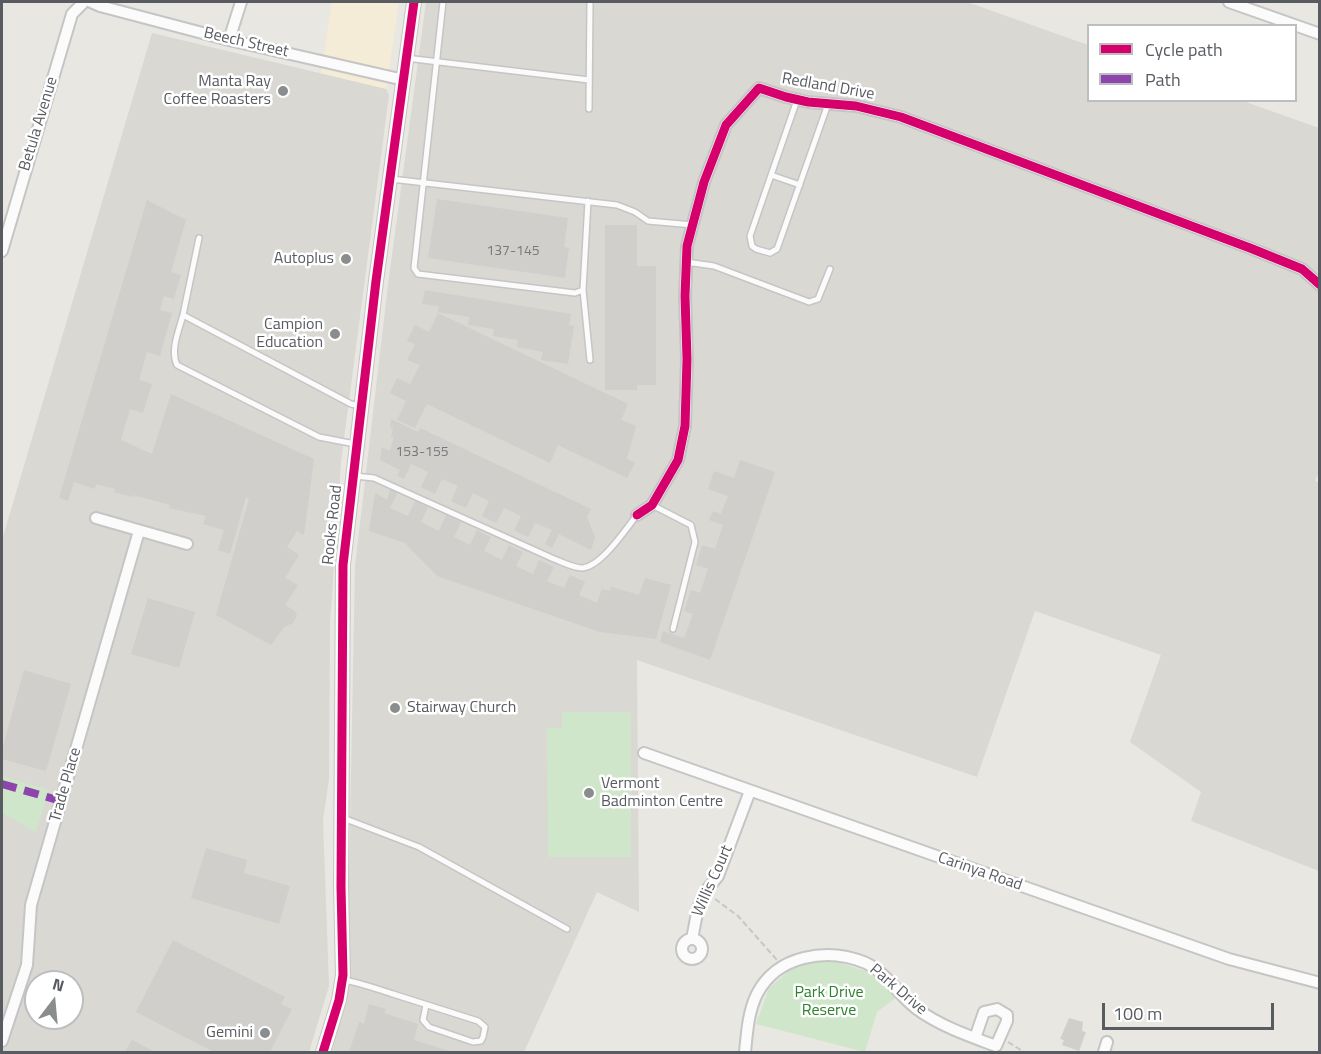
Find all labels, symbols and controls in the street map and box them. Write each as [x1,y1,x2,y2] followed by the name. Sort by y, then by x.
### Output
[202,24,290,62] street label: Beech Street
[1087,24,1297,102] legend
[1145,36,1223,63] text: Cycle path
[1145,66,1181,93] text: Path
[780,69,876,105] street label: Redland Drive
[164,72,271,110] place label: Manta Ray Coffee Roasters
[16,75,62,173] street label: Betula Avenue
[276,84,290,98] marker: Manta Ray Coffee Roasters
[486,244,540,260] house number: 137-145
[274,249,334,269] place label: Autoplus
[339,252,353,266] marker: Autoplus
[256,315,323,353] place label: Campion Education
[328,327,342,341] marker: Campion Education
[395,445,449,461] house number: 153-155
[319,484,347,566] street label: Rooks Road
[407,698,516,718] place label: Stairway Church
[388,701,402,715] marker: Stairway Church
[46,745,86,825] street label: Trade Place
[601,774,723,812] place label: Vermont Badminton Centre
[582,786,596,800] marker: Vermont Badminton Centre
[689,842,737,920] street label: Willis Court
[935,849,1025,895] street label: Carinya Road
[865,960,931,1020] street label: Park Drive
[24,970,84,1030] north arrow
[50,972,67,998] text: N
[794,983,864,1021] park label: Park Drive Reserve
[1105,991,1278,1029] scale bar
[1113,1000,1162,1027] text: 100 m
[206,1023,253,1043] place label: Gemini
[258,1026,272,1040] marker: Gemini

